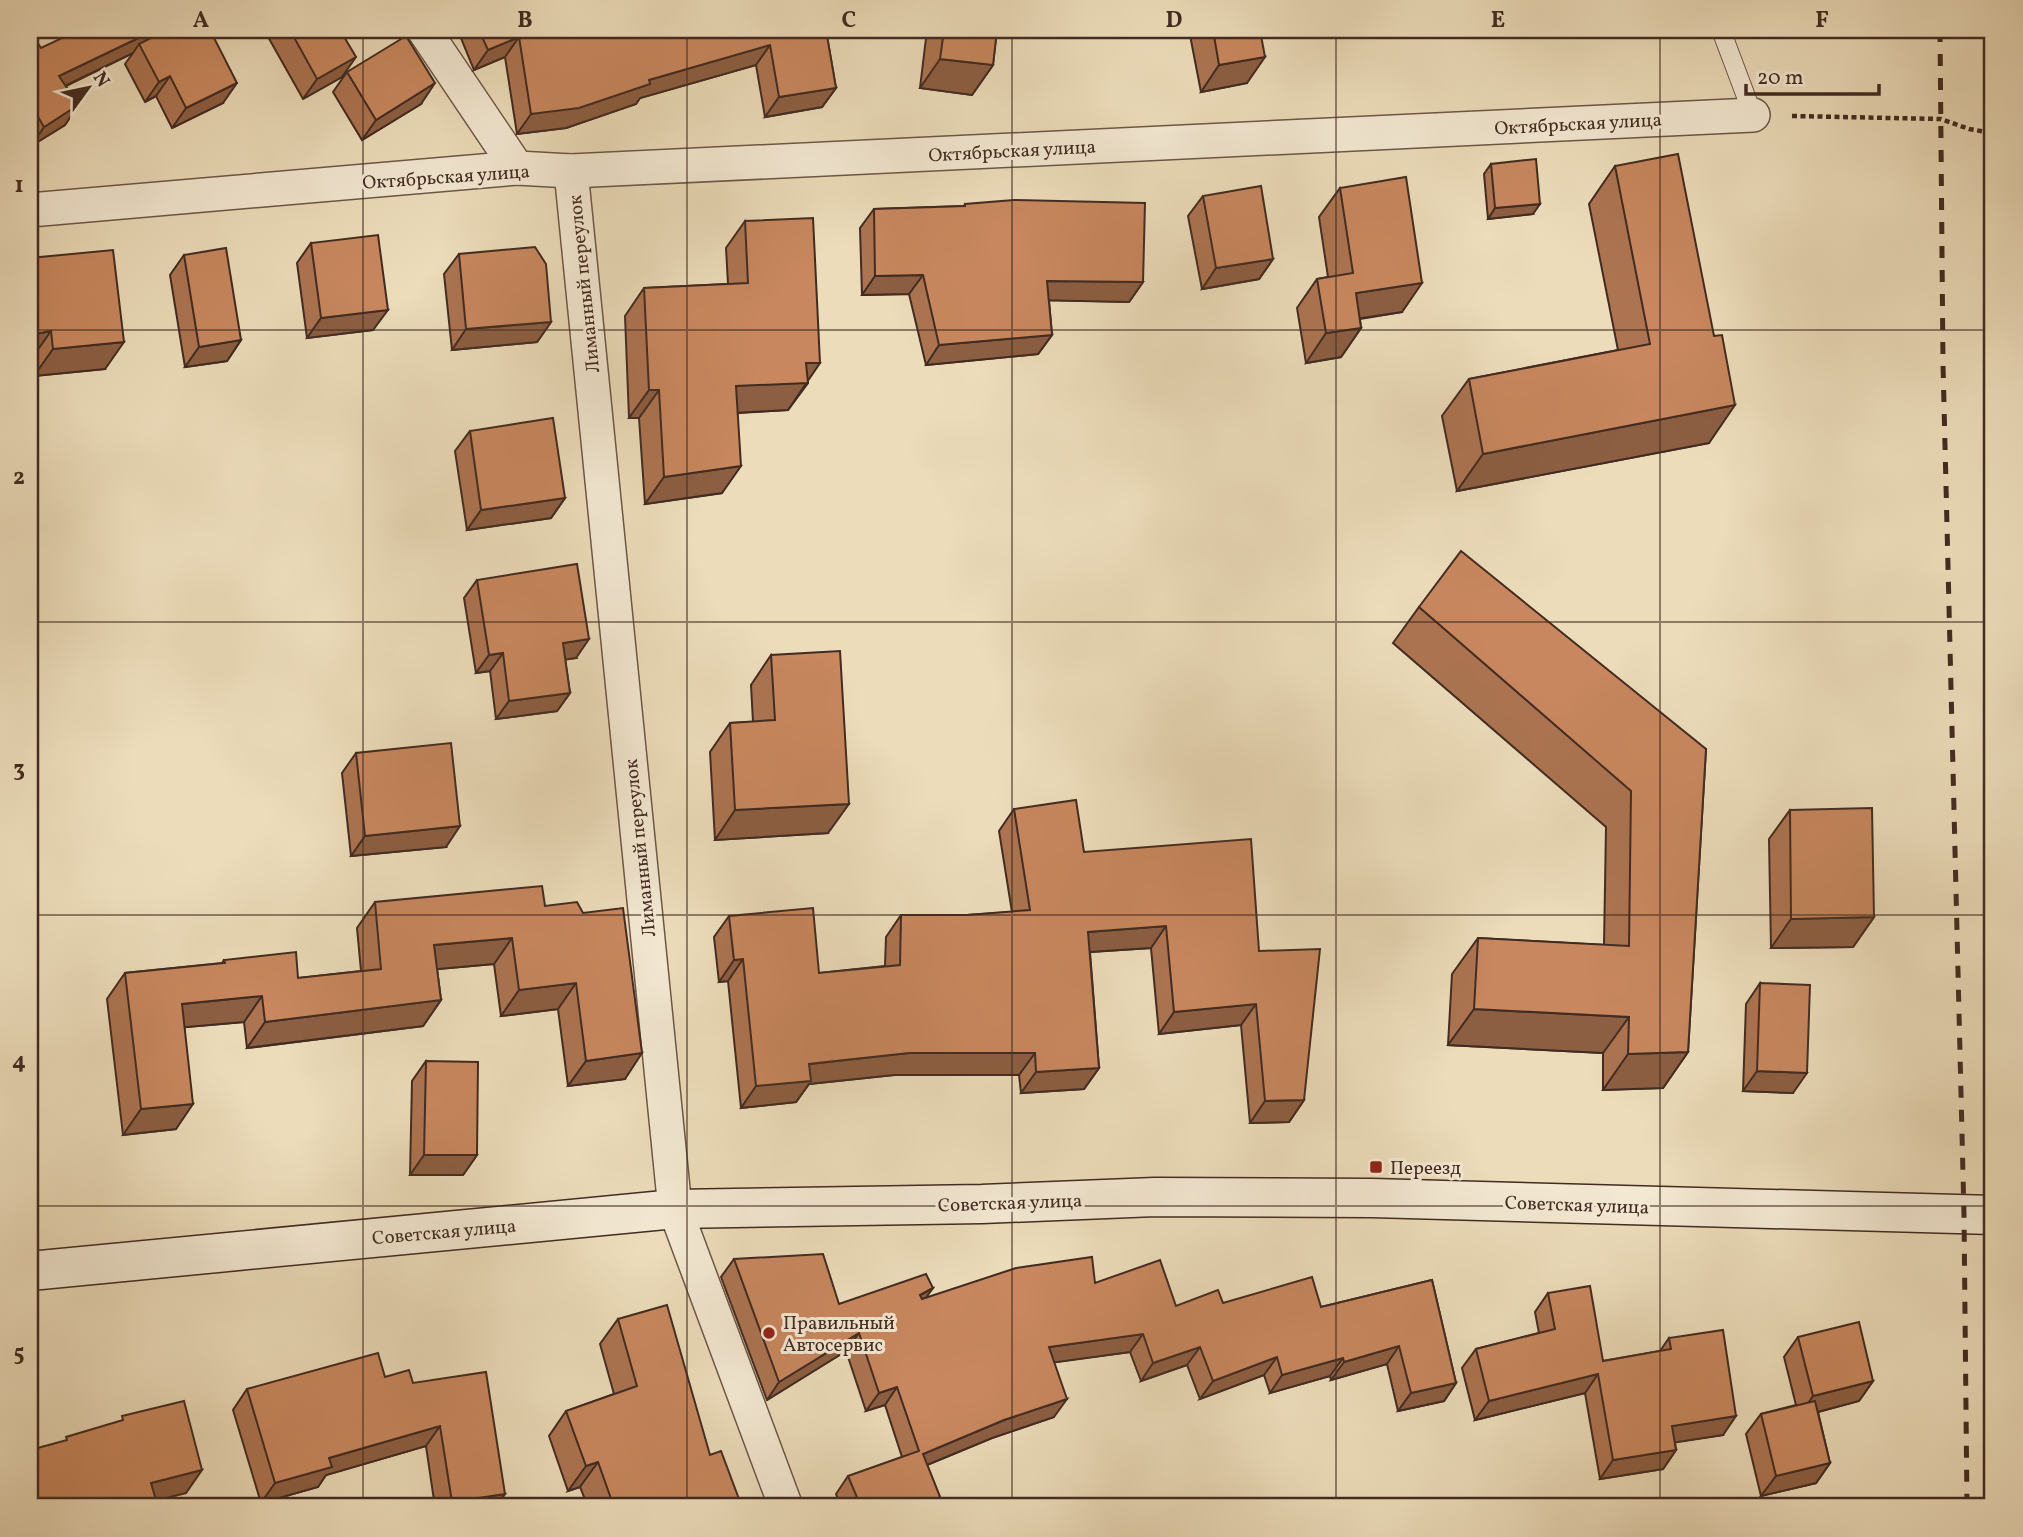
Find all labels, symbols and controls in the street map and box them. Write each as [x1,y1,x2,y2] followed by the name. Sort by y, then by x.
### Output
[193,5,209,37] text: A
[517,5,533,37] text: B
[842,5,856,37] text: C
[1166,5,1183,37] text: D
[1491,5,1505,37] text: E
[1815,5,1829,37] text: F
[52,52,122,122] north arrow
[1746,52,1880,96] scale bar
[1757,64,1803,93] text: 20 m
[86,67,115,93] text: N
[1494,108,1663,142] street label: Октябрьская улица
[928,135,1097,169] street label: Октябрьская улица
[362,159,531,197] street label: Октябрьская улица
[14,170,24,202] text: 1
[563,193,607,374] street label: Лиманный переулок
[13,462,25,494] text: 2
[13,754,25,786] text: 3
[619,757,663,938] street label: Лиманный переулок
[12,1046,26,1078] text: 4
[1390,1156,1461,1182] place label: Переезд
[1368,1159,1384,1175] marker: Переезд
[937,1188,1083,1220] street label: Советская улица
[1504,1190,1650,1222] street label: Советская улица
[371,1214,517,1252] street label: Советская улица
[783,1311,895,1359] place label: Правильный Автосервис
[761,1325,777,1341] marker: Правильный Автосервис
[13,1338,25,1370] text: 5

